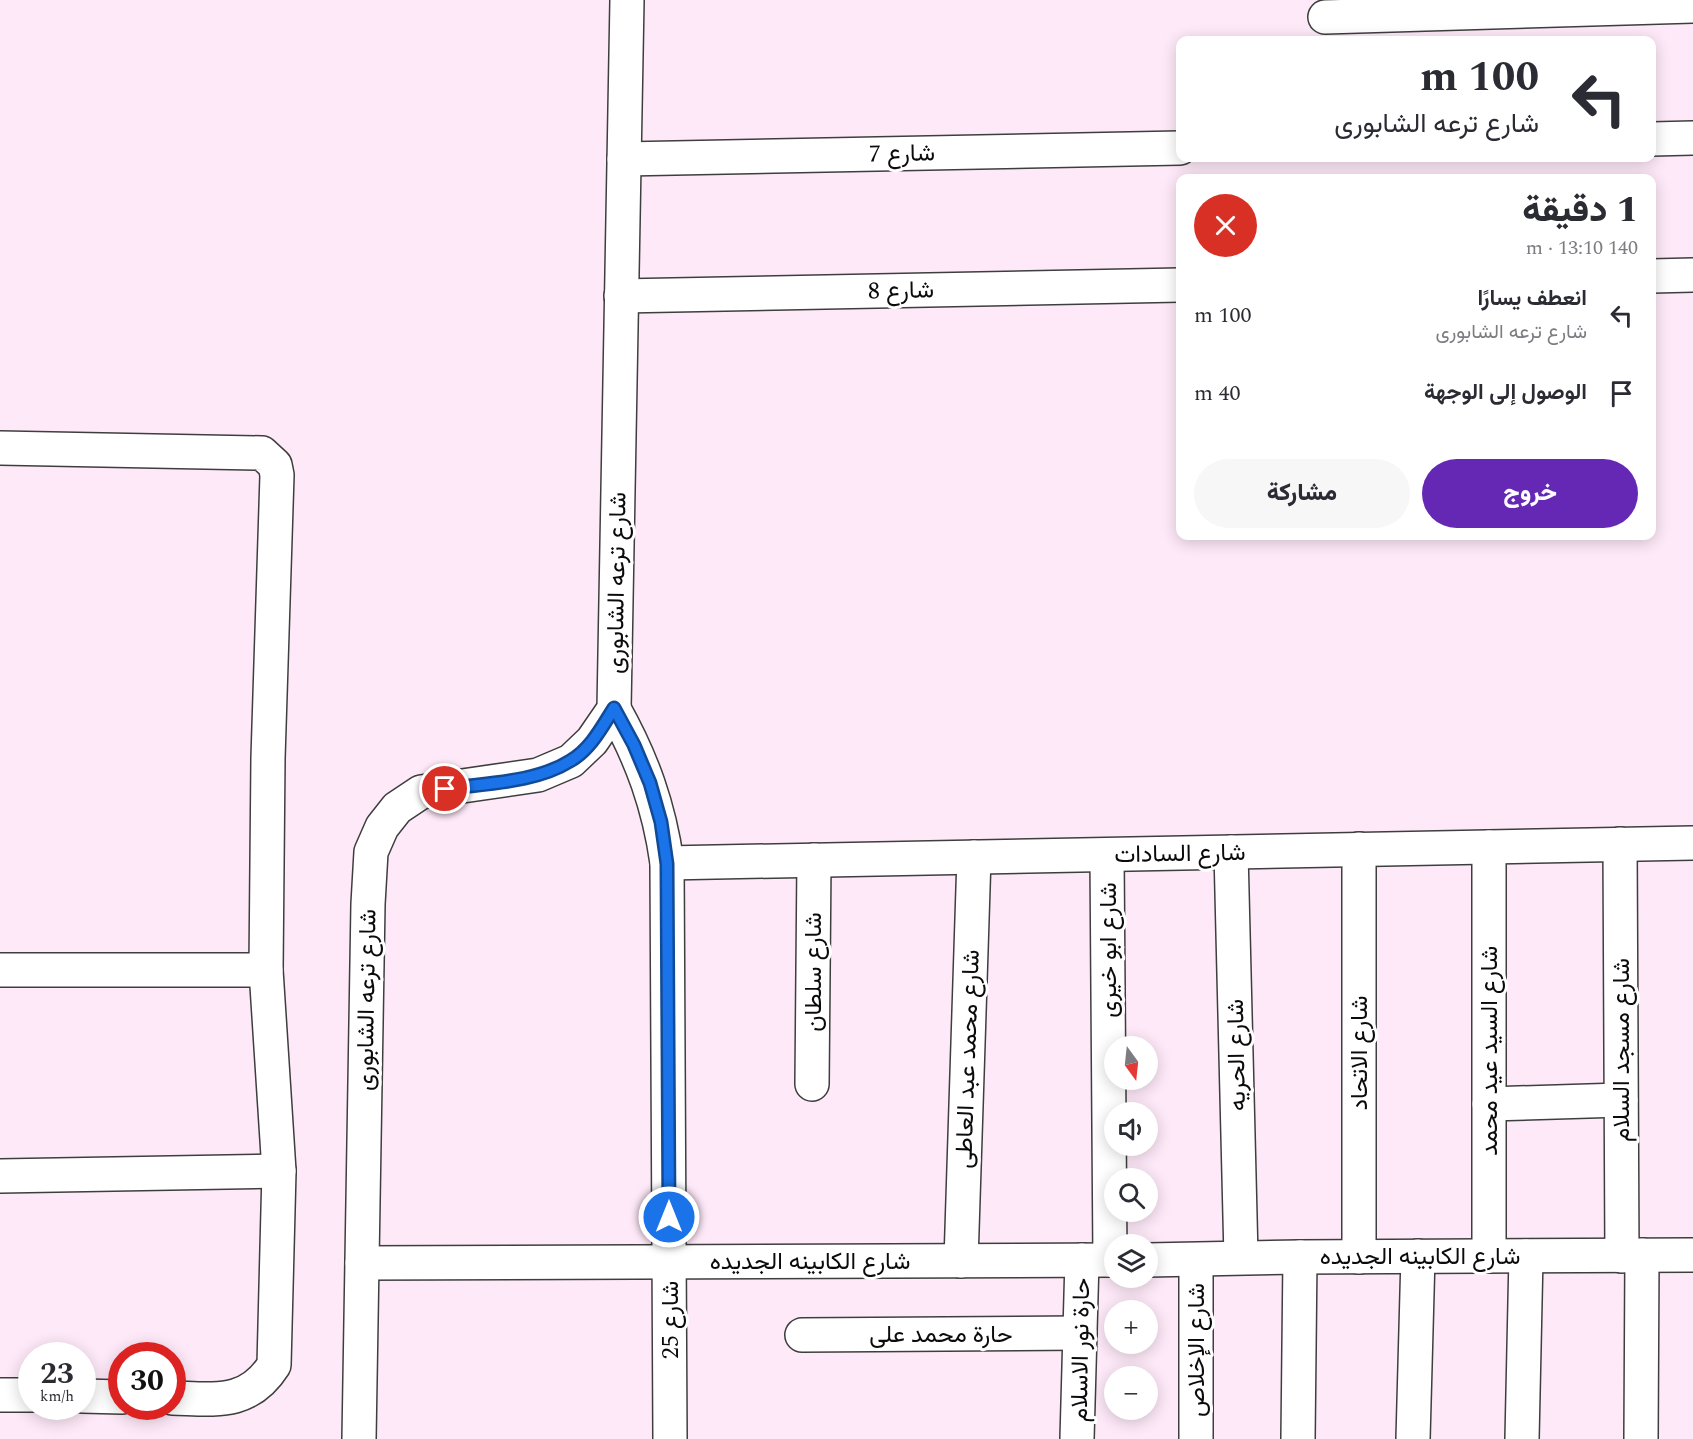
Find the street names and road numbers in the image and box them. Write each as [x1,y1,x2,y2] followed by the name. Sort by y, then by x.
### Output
[869,135,935,173] street label: شارع 7
[868,272,934,310] street label: شارع 8
[597,492,637,674] street label: شارع ترعه الشابورى
[1114,835,1246,873] street label: شارع السادات
[1091,882,1127,1018] street label: شارع ابو خيرى
[347,909,387,1091] street label: شارع ترعه الشابورى
[796,912,832,1032] street label: شارع سلطان
[1472,946,1508,1156] street label: شارع السيد عيد محمد
[946,949,990,1169] street label: شارع محمد عبد العاطى
[1604,958,1640,1142] street label: شارع مسجد السلام
[1342,996,1378,1110] street label: شارع الاتحاد
[1218,999,1256,1111] street label: شارع الحريه
[1320,1239,1520,1275] street label: شارع الكابينه الجديده
[710,1244,910,1280] street label: شارع الكابينه الجديده
[1062,1277,1100,1423] street label: حارة نور الاسلام
[653,1281,689,1359] street label: شارع 25
[1179,1283,1215,1417] street label: شارع الإخلاص
[869,1317,1013,1353] street label: حارة محمد على

